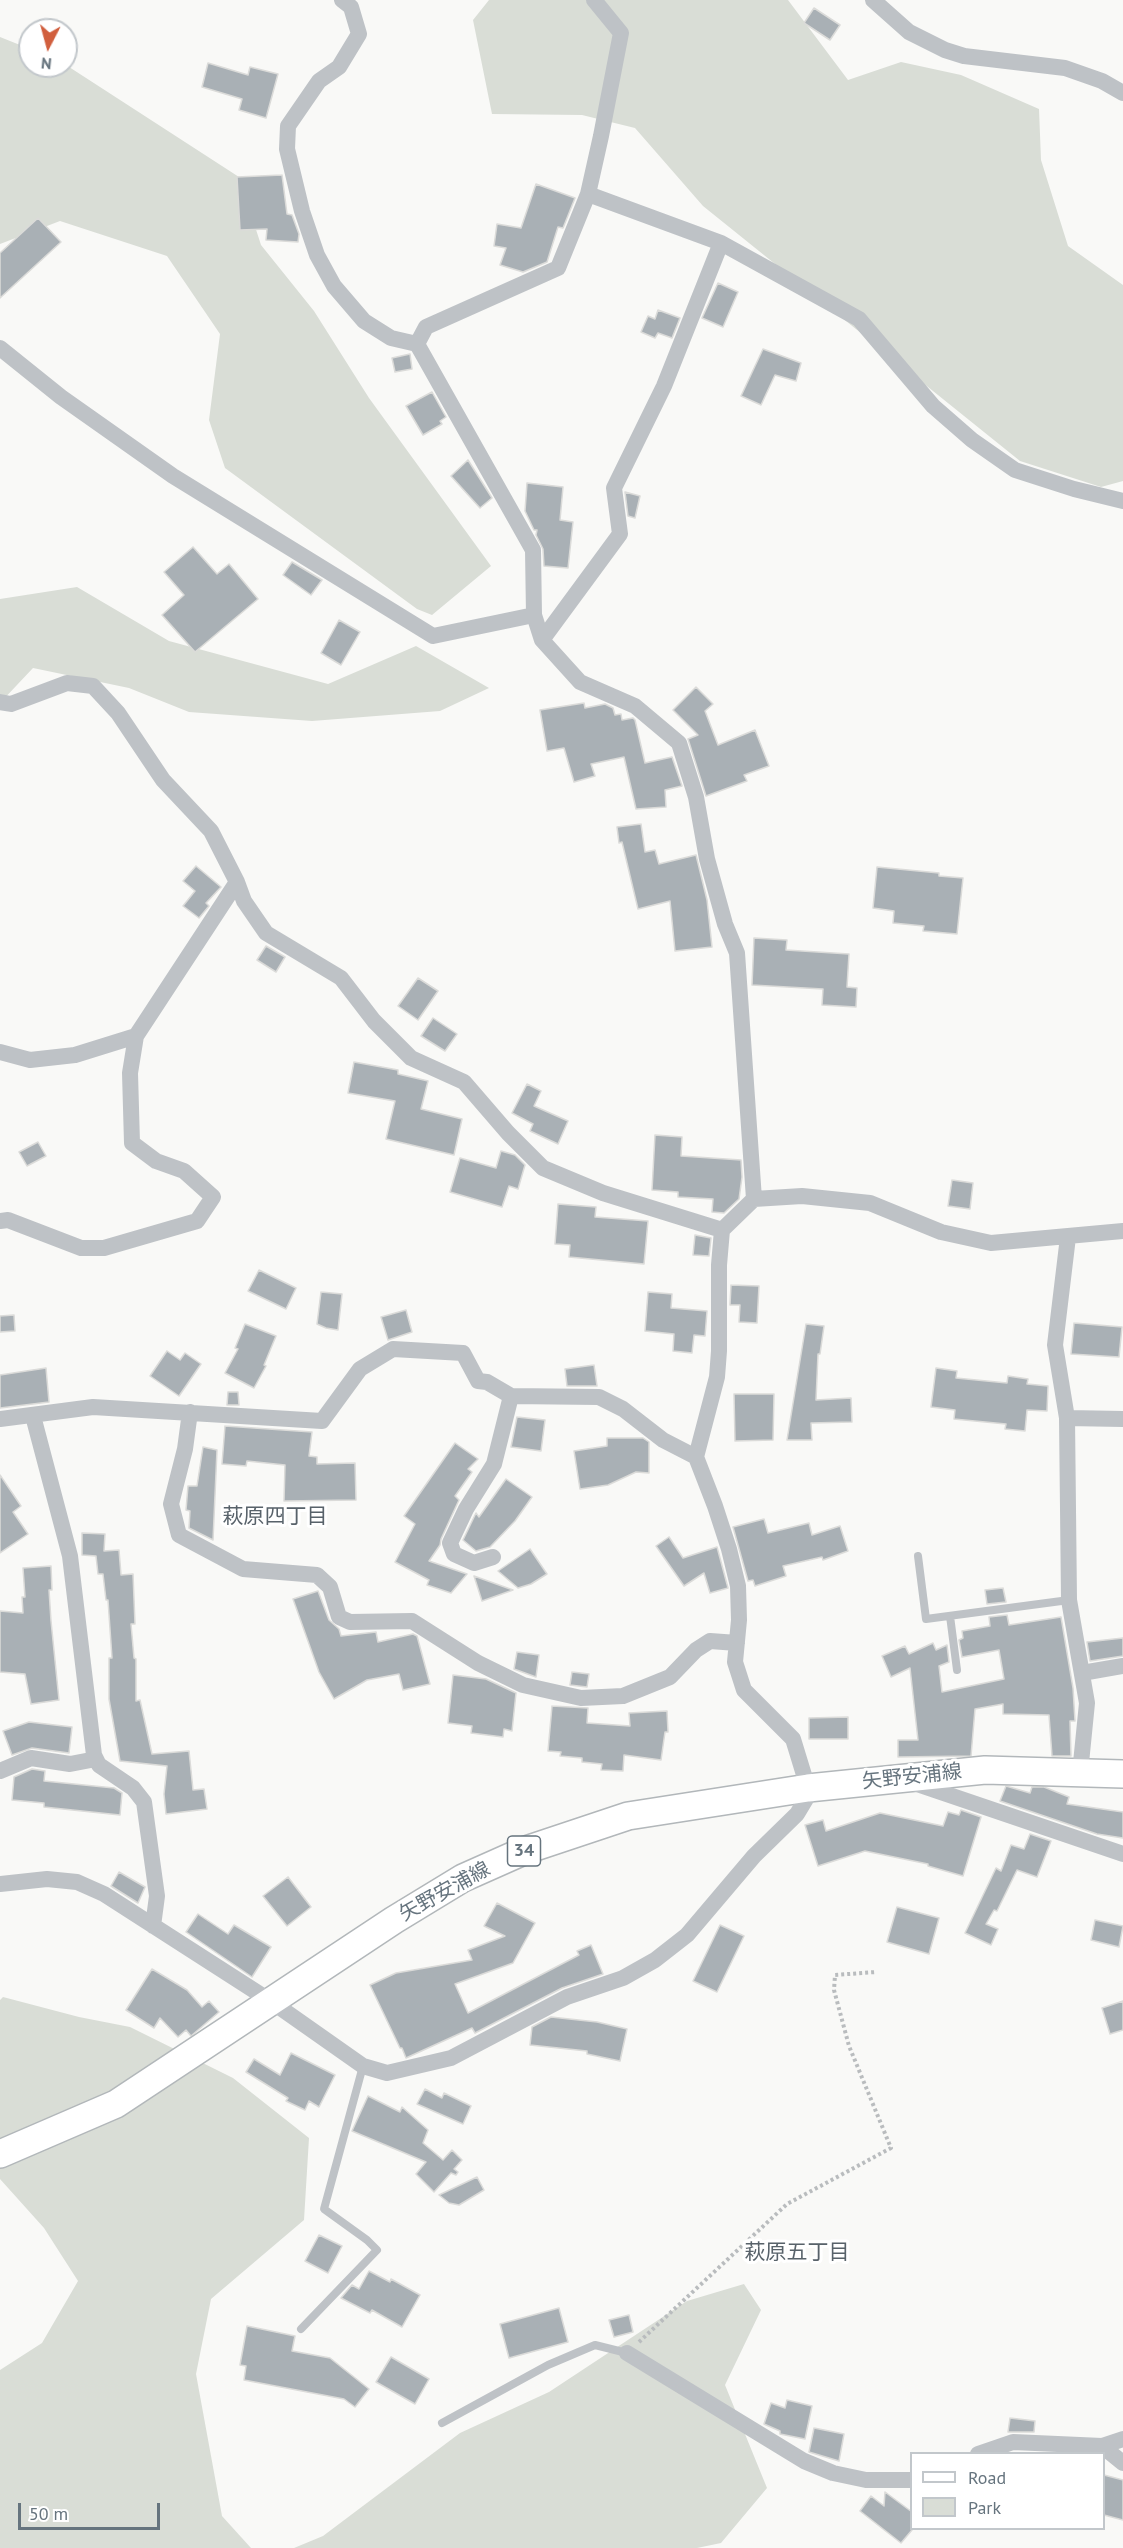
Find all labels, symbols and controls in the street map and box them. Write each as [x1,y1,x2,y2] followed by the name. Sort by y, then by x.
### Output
[18,18,78,78] north arrow
[40,53,53,74] text: N
[223,1504,327,1530] district label: 萩原四丁目
[861,1760,963,1794] street label: 矢野安浦線
[508,1836,540,1866] road number: 34
[395,1857,495,1927] street label: 矢野安浦線
[745,2240,849,2266] district label: 萩原五丁目
[910,2452,1105,2530] legend
[968,2466,1006,2489] text: Road
[21,2491,164,2529] scale bar
[968,2496,1001,2519] text: Park
[29,2502,68,2525] text: 50 m

